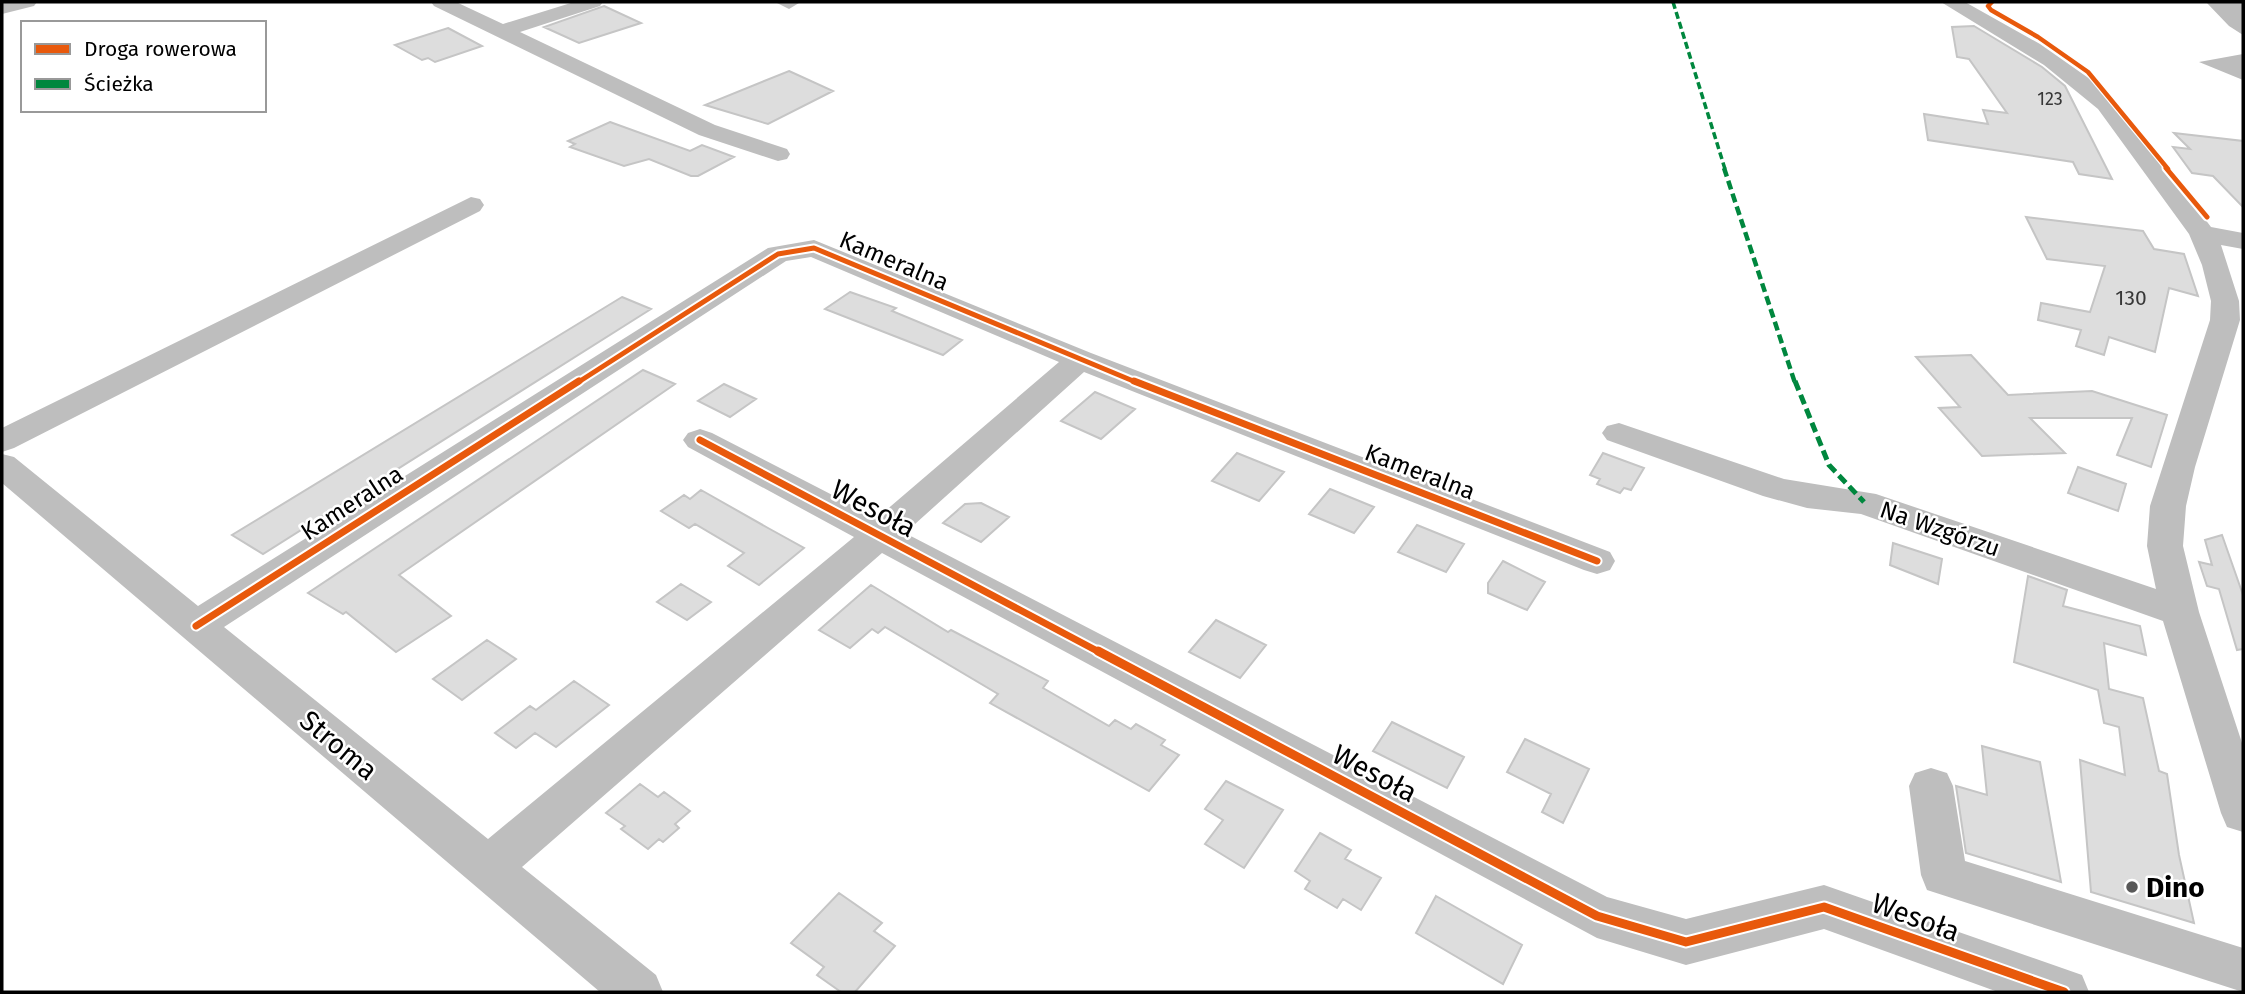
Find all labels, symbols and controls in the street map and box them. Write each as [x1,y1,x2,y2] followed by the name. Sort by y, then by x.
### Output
[21,21,266,112] legend
[84,36,237,62] text: Droga rowerowa
[84,71,154,97] text: Ścieżka
[2037,88,2063,110] house number: 123
[835,225,953,297] street label: Kameralna
[2115,285,2147,311] house number: 130
[1361,438,1479,506] street label: Kameralna
[296,460,408,546] street label: Kameralna
[826,472,922,544] street label: Wesoła
[1876,495,2004,563] street label: Na Wzgórzu
[293,704,384,787] street label: Stroma
[1327,737,1423,809] street label: Wesoła
[2146,871,2205,904] place label: Dino
[2124,879,2140,895] marker: Dino
[1867,886,1964,949] street label: Wesoła

